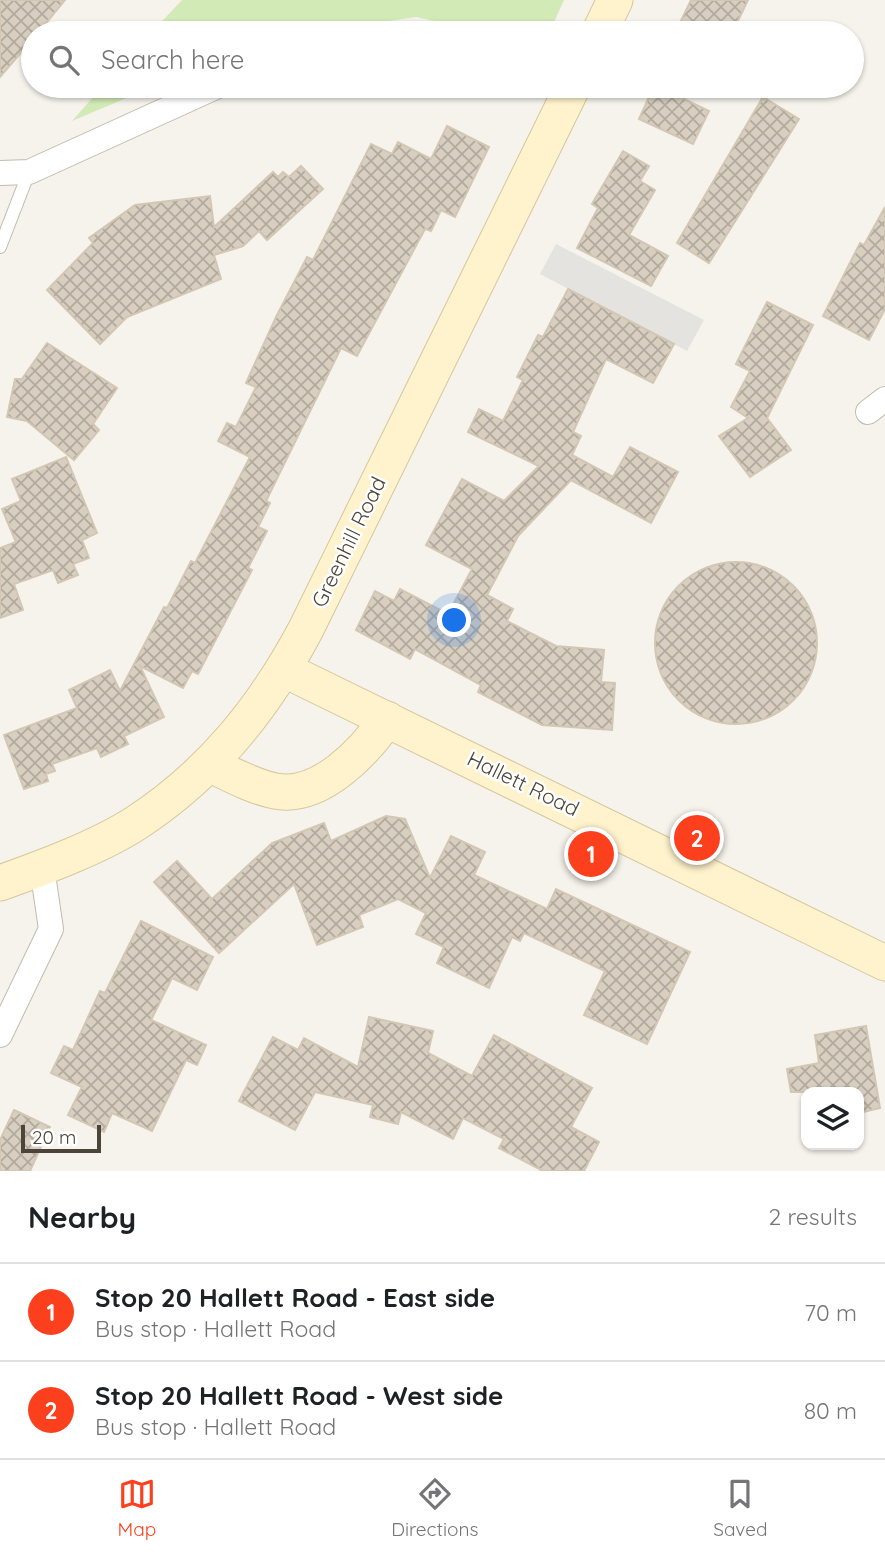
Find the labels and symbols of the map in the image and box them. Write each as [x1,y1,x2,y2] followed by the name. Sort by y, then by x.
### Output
[305,472,391,611] street label: Greenhill Road
[437,603,471,637] your location
[463,745,584,821] street label: Hallett Road
[674,812,720,864] pin: 2
[568,828,614,880] pin: 1
[21,1122,102,1154] scale bar

